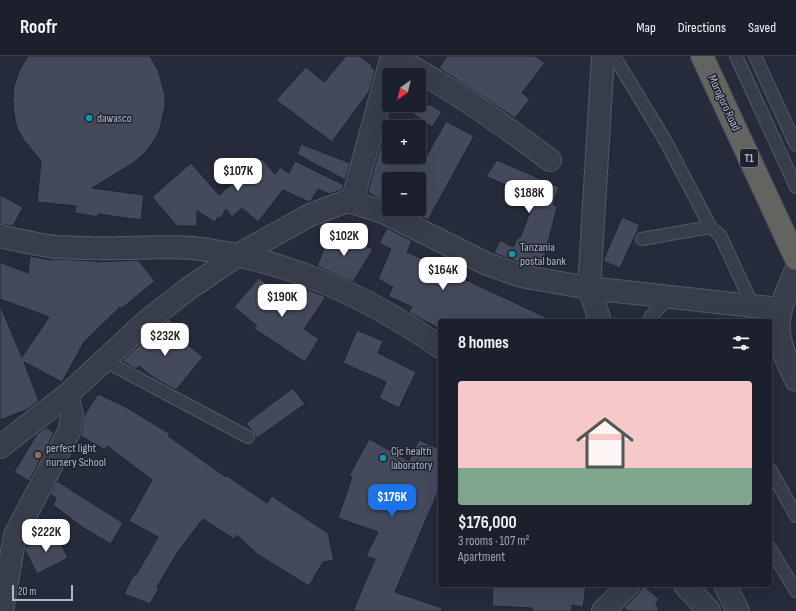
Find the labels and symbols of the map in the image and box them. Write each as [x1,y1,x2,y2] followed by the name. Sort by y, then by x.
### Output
[382,68,426,112] north arrow
[704,73,744,133] street label: Morogoro Road
[97,111,132,126] place label: dawasco
[84,113,94,123] marker: dawasco
[740,149,758,167] road number: T1
[210,158,266,192] pin: $107K
[501,180,557,214] pin: $188K
[316,223,372,257] pin: $102K
[520,240,566,269] place label: Tanzania postal bank
[507,249,517,259] marker: Tanzania postal bank
[415,257,471,291] pin: $164K
[254,284,310,318] pin: $190K
[137,323,193,357] pin: $232K
[46,441,106,470] place label: perfect light nursery School
[391,444,433,473] place label: Cjc health laboratory
[33,450,43,460] marker: perfect light nursery School
[378,453,388,463] marker: Cjc health laboratory
[364,484,420,518] pin: $176K
[18,519,74,553] pin: $222K
[12,583,73,602] scale bar

